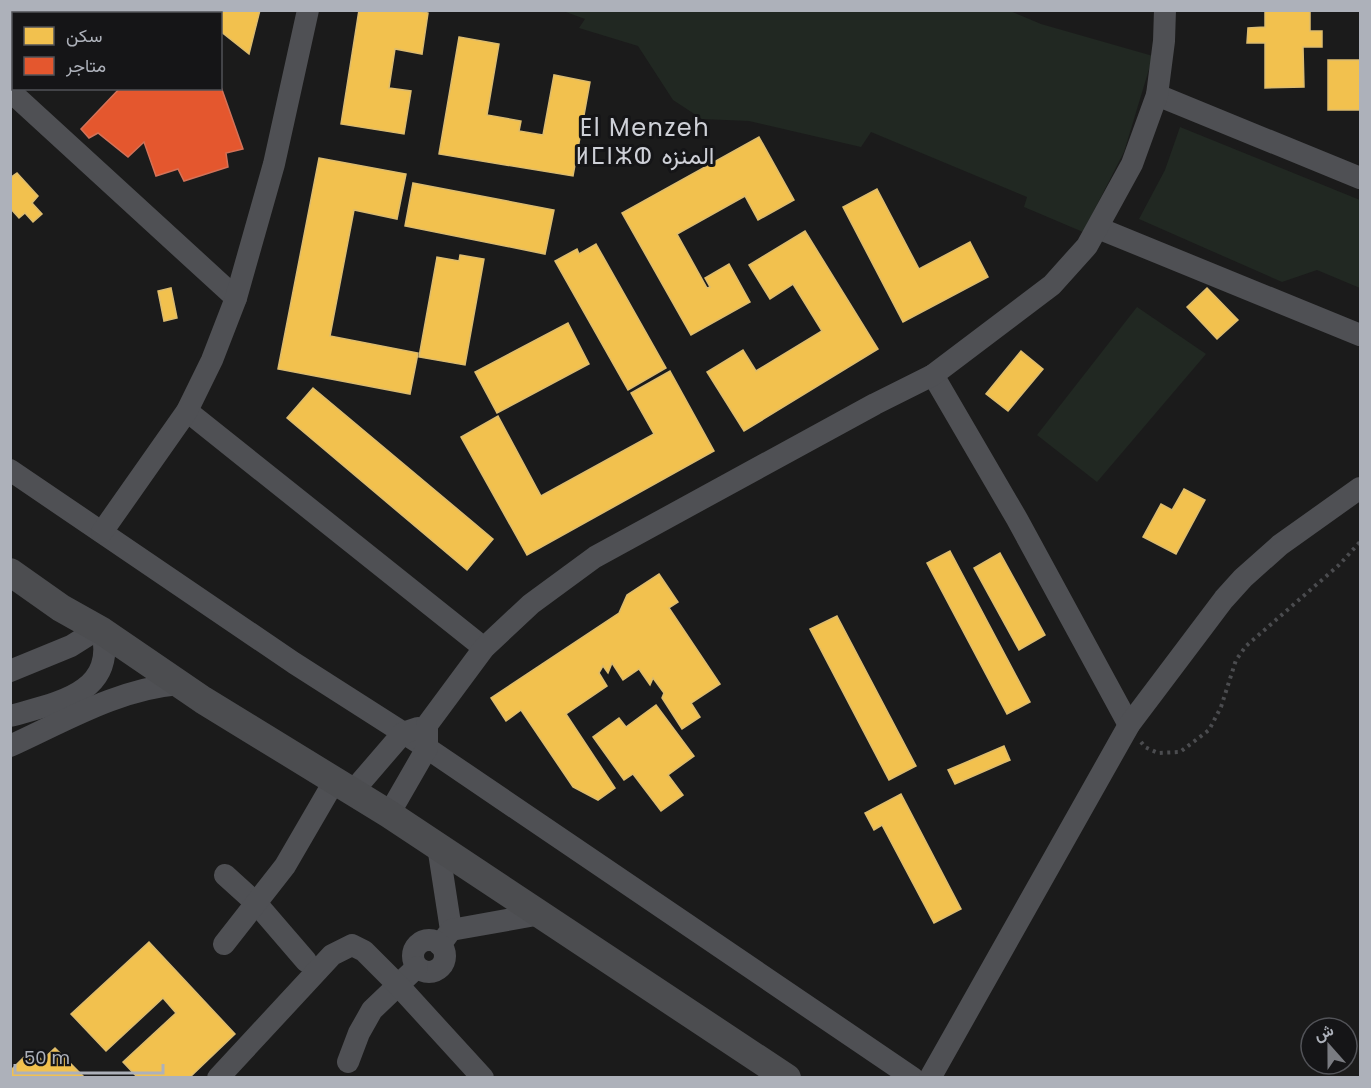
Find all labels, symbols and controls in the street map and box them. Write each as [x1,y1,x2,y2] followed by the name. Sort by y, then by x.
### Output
[12,12,222,90] legend
[66,23,102,48] text: سكن
[65,53,106,78] text: متاجر
[576,111,714,172] district label: El Menzeh ⵍⵎⵏⵣⵀ المنزه
[1299,1016,1359,1076] north arrow
[1311,1018,1337,1047] text: ش
[15,1037,164,1075] scale bar
[24,1045,70,1070] text: 50 m

